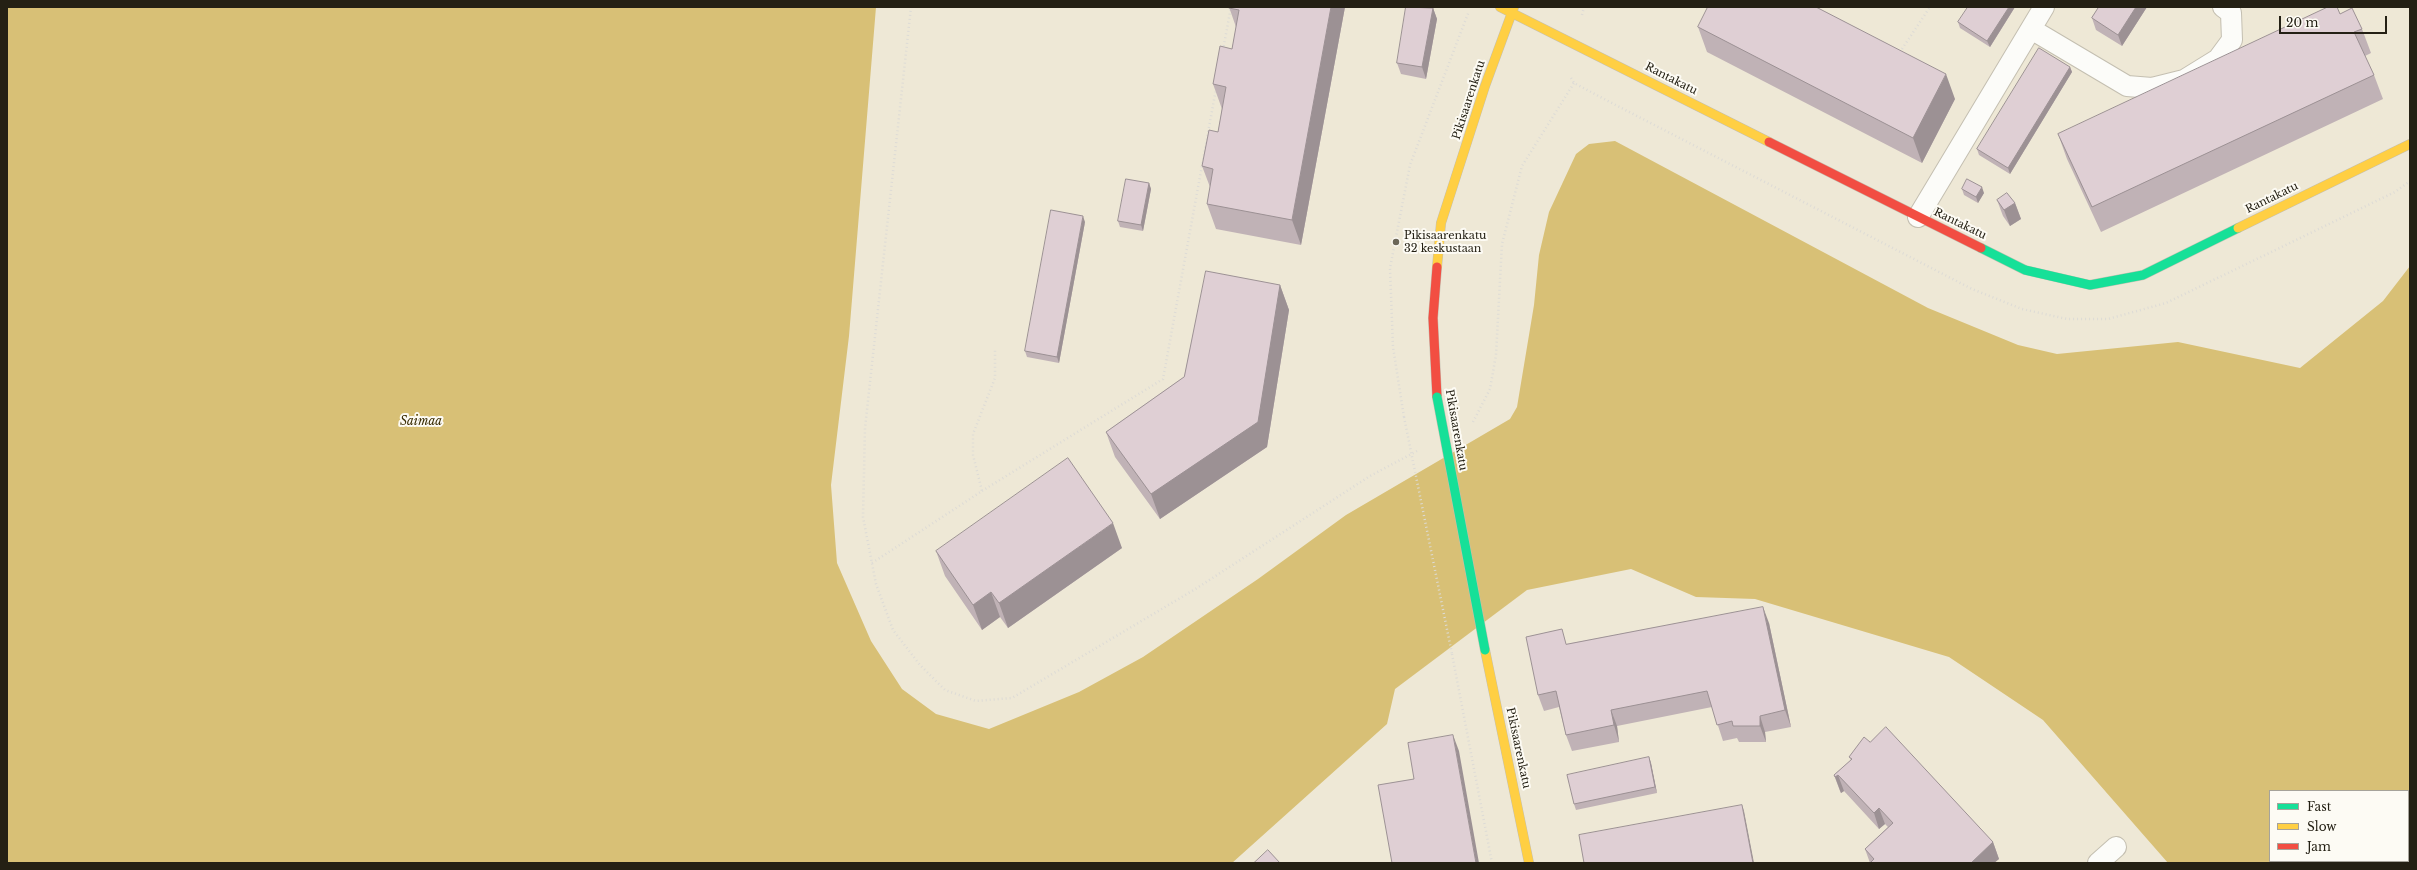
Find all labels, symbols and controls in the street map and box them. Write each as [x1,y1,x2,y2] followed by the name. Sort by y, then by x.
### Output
[2281,8,2389,34] scale bar
[2286,15,2318,30] text: 20 m
[1450,59,1488,141] street label: Pikisaarenkatu
[1643,60,1699,98] street label: Rantakatu
[2243,180,2301,216] street label: Rantakatu
[1931,206,1989,242] street label: Rantakatu
[1404,229,1486,255] place label: Pikisaarenkatu 32 keskustaan
[1391,237,1401,247] marker: Pikisaarenkatu 32 keskustaan
[1442,388,1470,472] street label: Pikisaarenkatu
[400,415,442,429] water label: Saimaa
[1503,706,1533,790] street label: Pikisaarenkatu
[2269,790,2409,862] legend
[2307,799,2331,814] text: Fast
[2307,819,2336,834] text: Slow
[2307,839,2331,854] text: Jam

